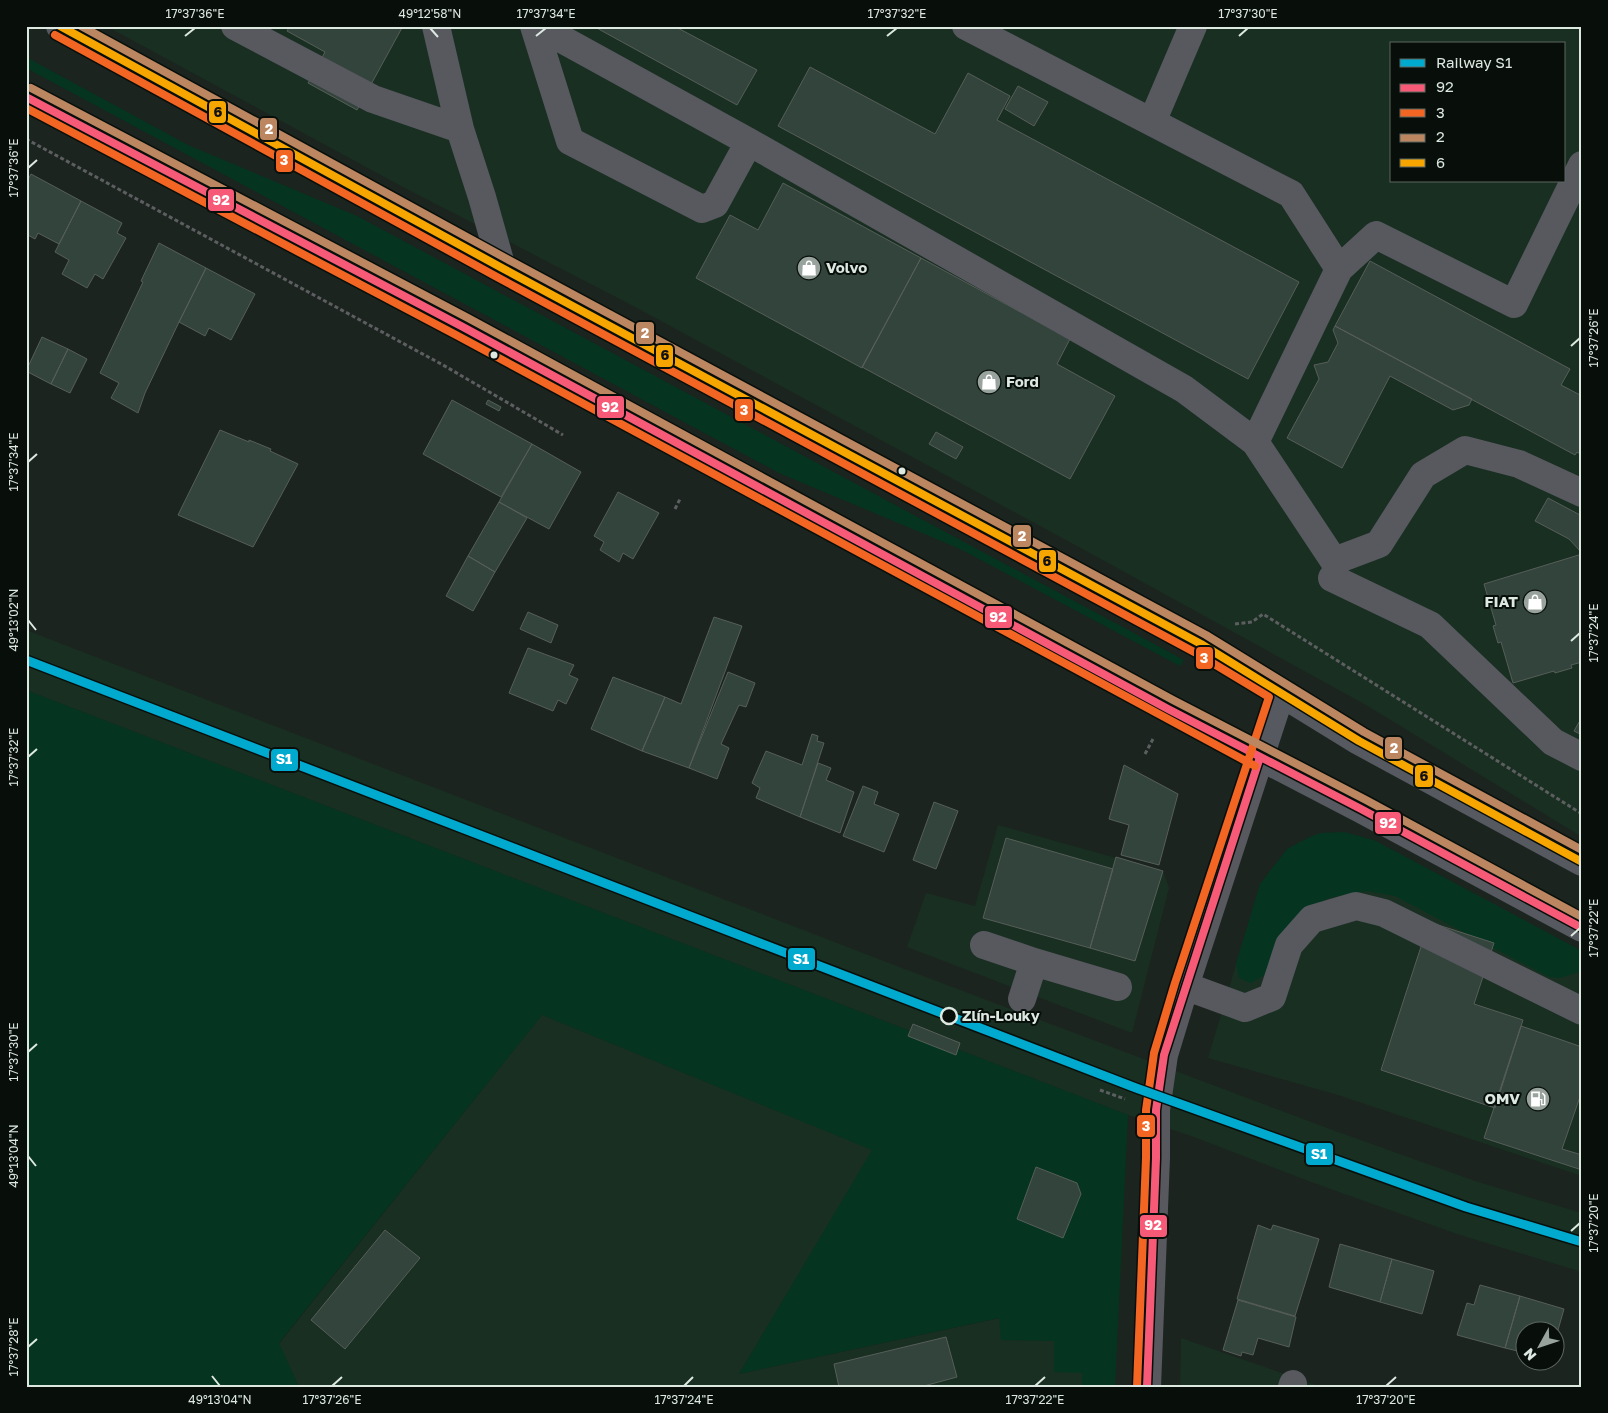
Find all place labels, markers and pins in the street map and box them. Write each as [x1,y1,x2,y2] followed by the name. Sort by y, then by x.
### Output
[796,255,822,281] shop icon: Volvo
[826,258,867,276] place label: Volvo
[489,350,499,360] unlabelled marker
[976,369,1002,395] shop icon: Ford
[1006,372,1039,390] place label: Ford
[897,466,907,476] unlabelled marker
[1522,589,1548,615] shop icon: FIAT
[1485,592,1518,610] place label: FIAT
[962,1006,1040,1024] place label: Zlín-Louky
[940,1007,958,1025] marker: Zlín-Louky
[1525,1086,1551,1112] fuel station icon: OMV
[1484,1089,1520,1107] place label: OMV

